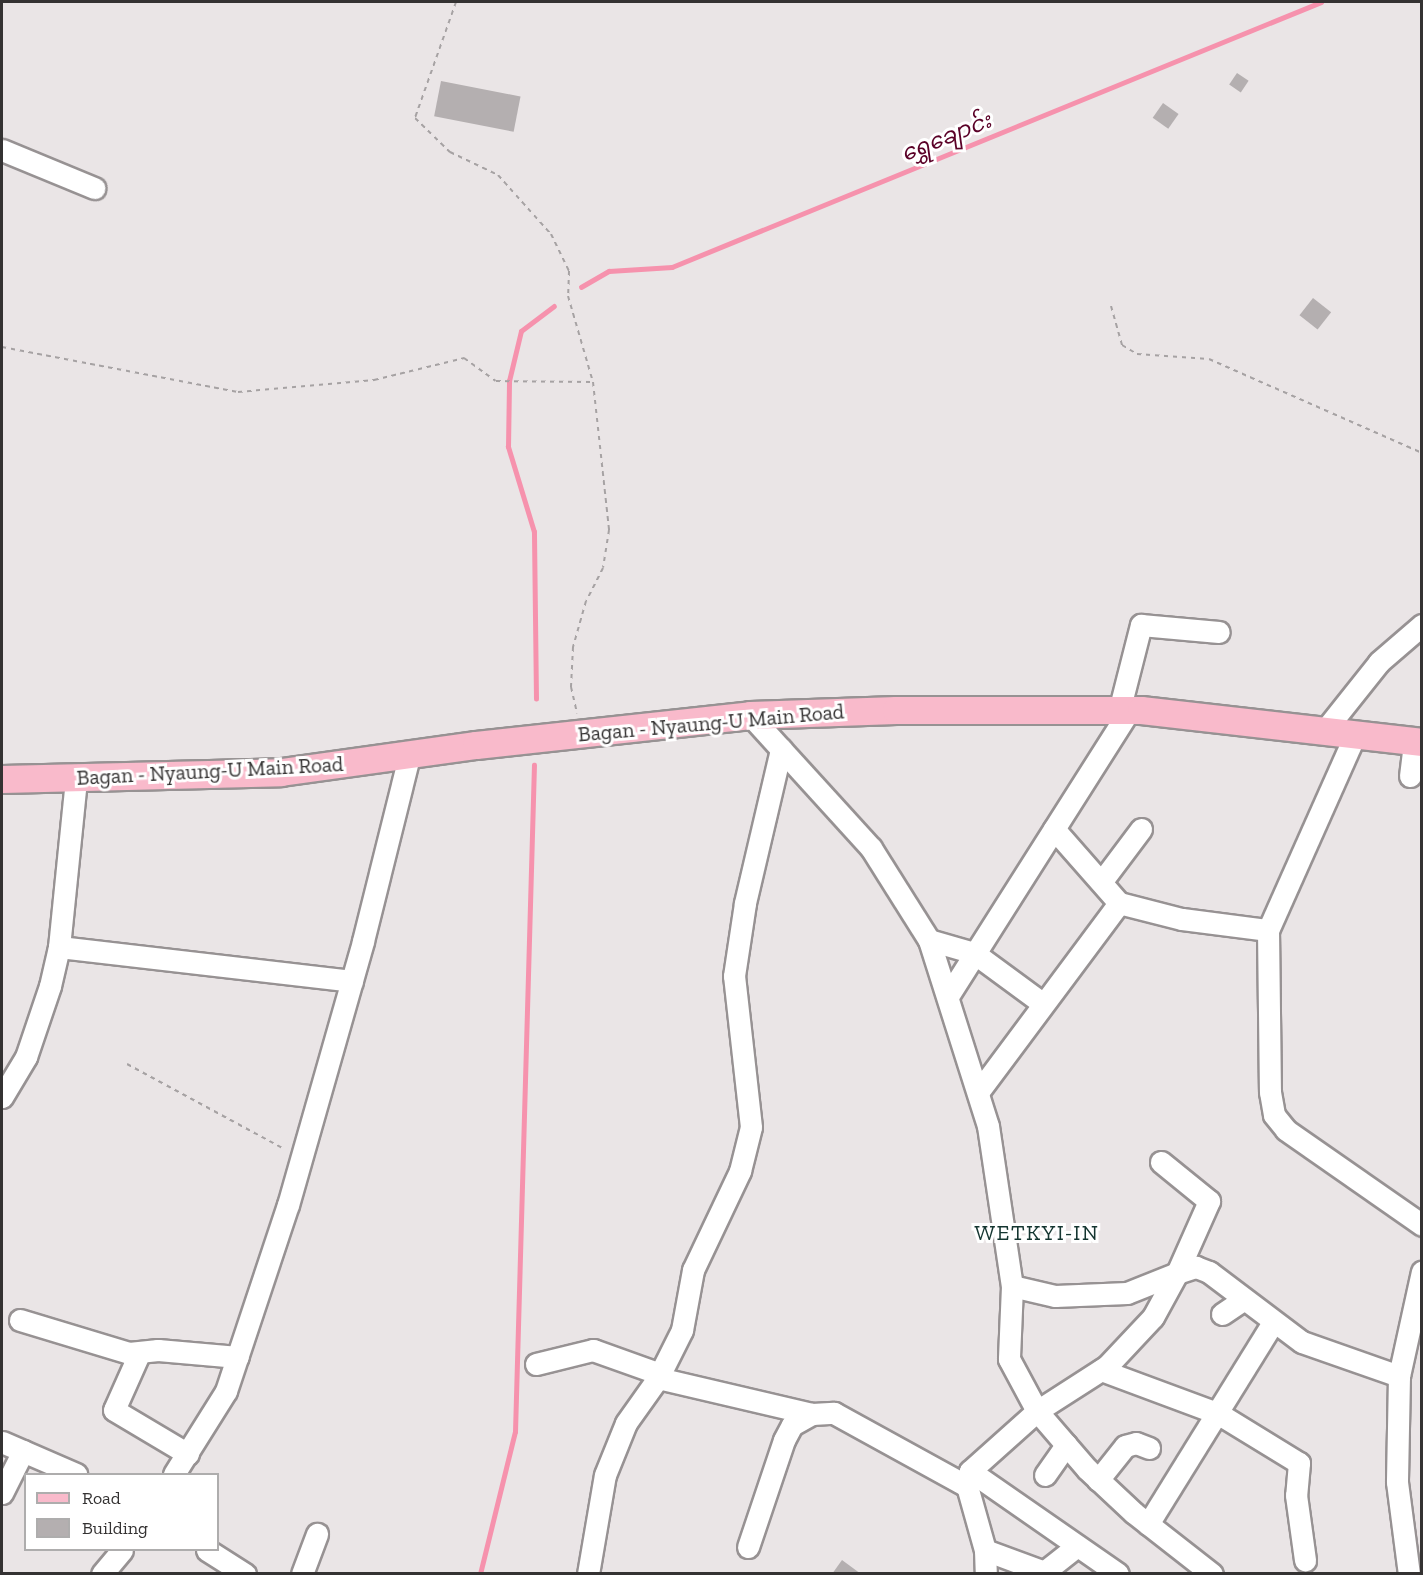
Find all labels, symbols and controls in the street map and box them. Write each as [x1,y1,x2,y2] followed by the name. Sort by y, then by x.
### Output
[897,107,995,167] water label: ရွှေချောင်း
[577,699,845,747] street label: Bagan - Nyaung-U Main Road
[76,751,344,791] street label: Bagan - Nyaung-U Main Road
[974,1220,1100,1246] district label: WETKYI-IN
[24,1473,219,1551] legend
[82,1487,121,1509] text: Road
[82,1517,148,1539] text: Building

